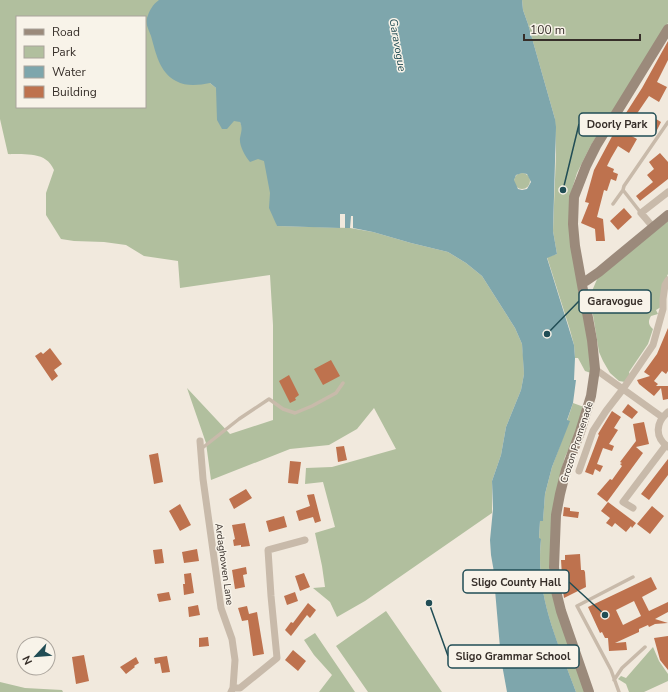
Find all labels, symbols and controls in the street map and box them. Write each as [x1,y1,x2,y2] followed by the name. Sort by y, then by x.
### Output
[16,16,146,108] legend
[524,16,640,42] scale bar
[385,17,410,73] water label: Garavogue
[530,22,565,38] text: 100 m
[52,24,80,40] text: Road
[52,44,77,60] text: Park
[52,64,86,80] text: Water
[52,84,97,100] text: Building
[579,113,656,136] callout: Doorly Park
[587,117,648,132] text: Doorly Park
[579,290,651,313] callout: Garavogue
[587,294,643,309] text: Garavogue
[557,400,597,485] street label: Crozon Promenade
[211,522,237,606] street label: Ardaghowen Lane
[463,570,569,593] callout: Sligo County Hall
[471,575,562,590] text: Sligo County Hall
[16,636,56,676] north arrow
[448,645,579,668] callout: Sligo Grammar School
[456,649,571,664] text: Sligo Grammar School
[19,653,36,667] text: N

